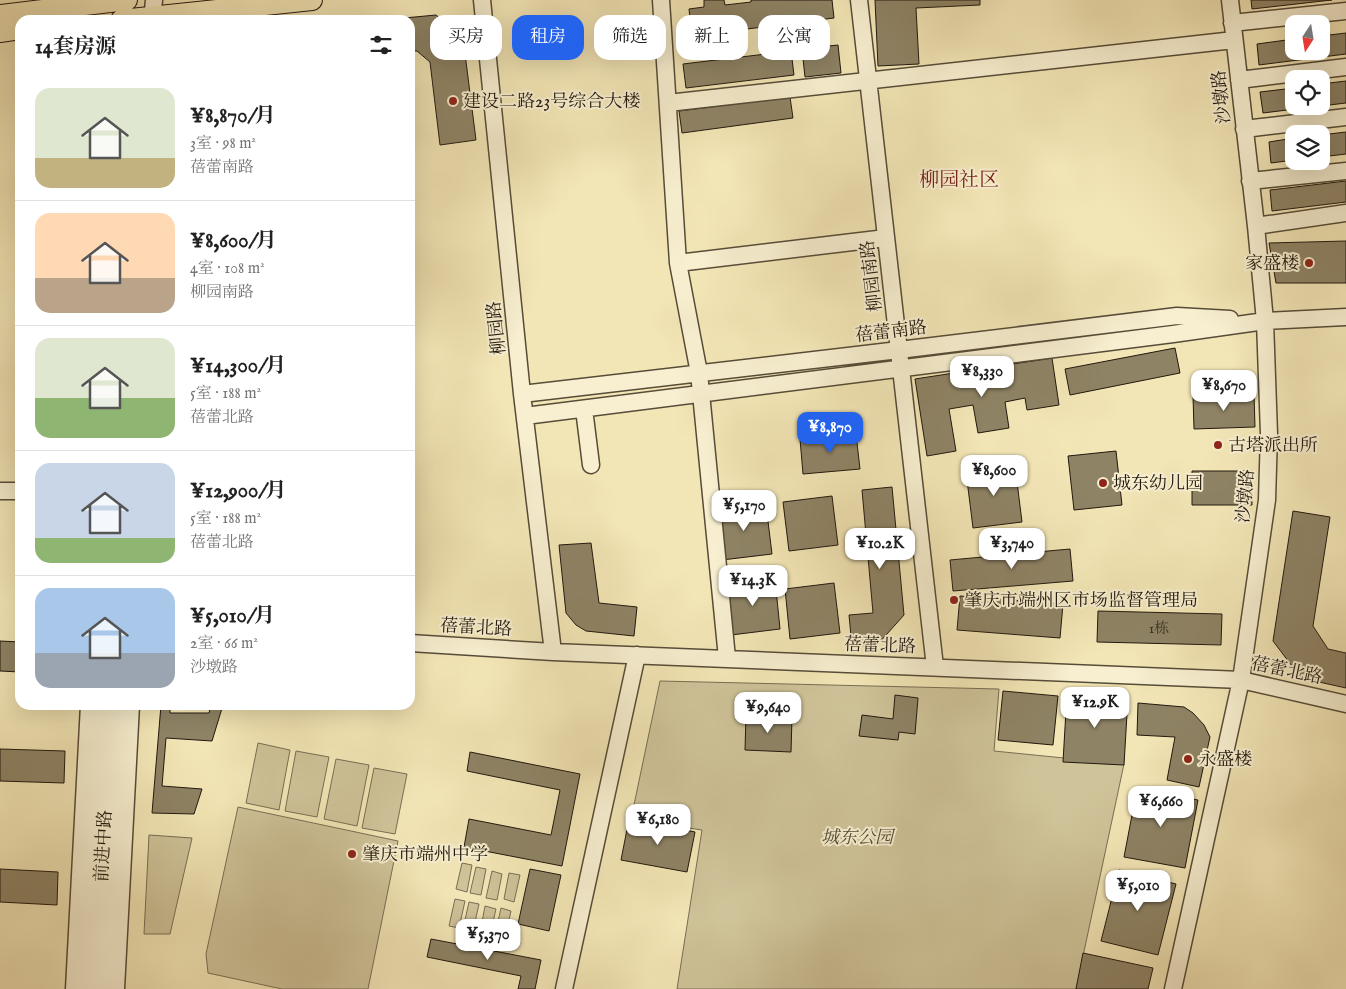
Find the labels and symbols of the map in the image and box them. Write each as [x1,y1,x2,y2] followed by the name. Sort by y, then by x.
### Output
[1285,15,1330,60] north arrow
[1208,69,1237,125] street label: 沙墩路
[463,91,640,114] place label: 建设二路23号综合大楼
[447,95,459,107] marker: 建设二路23号综合大楼
[919,168,999,193] district label: 柳园社区
[857,239,888,313] street label: 柳园南路
[1245,253,1299,276] place label: 家盛楼
[1303,257,1315,269] marker: 家盛楼
[483,300,512,356] street label: 柳园路
[854,317,928,348] street label: 蓓蕾南路
[941,356,1023,398] pin: ¥8,330
[1183,370,1265,412] pin: ¥8,670
[789,412,871,454] pin: ¥8,870
[1228,435,1318,458] place label: 古塔派出所
[1212,439,1224,451] marker: 古塔派出所
[953,454,1035,497] pin: ¥8,600
[1233,468,1260,524] street label: 沙墩路
[1113,473,1203,496] place label: 城东幼儿园
[1097,477,1109,489] marker: 城东幼儿园
[703,490,785,532] pin: ¥5,170
[839,528,921,570] pin: ¥10.2K
[971,528,1053,570] pin: ¥3,740
[712,564,794,607] pin: ¥14.3K
[964,590,1198,613] place label: 肇庆市端州区市场监督管理局
[948,594,960,606] marker: 肇庆市端州区市场监督管理局
[439,615,512,642] street label: 蓓蕾北路
[1149,619,1169,638] house number: 1栋
[844,634,916,659] street label: 蓓蕾北路
[1249,653,1324,690] street label: 蓓蕾北路
[1054,686,1136,729] pin: ¥12.9K
[727,692,809,734] pin: ¥9,640
[1198,749,1252,772] place label: 永盛楼
[1182,753,1194,765] marker: 永盛楼
[1120,786,1202,828] pin: ¥6,660
[617,804,699,846] pin: ¥6,180
[91,810,118,883] street label: 前进中路
[821,827,896,850] park label: 城东公园
[362,844,488,867] place label: 肇庆市端州中学
[346,848,358,860] marker: 肇庆市端州中学
[1097,870,1179,912] pin: ¥5,010
[447,918,529,961] pin: ¥5,370

